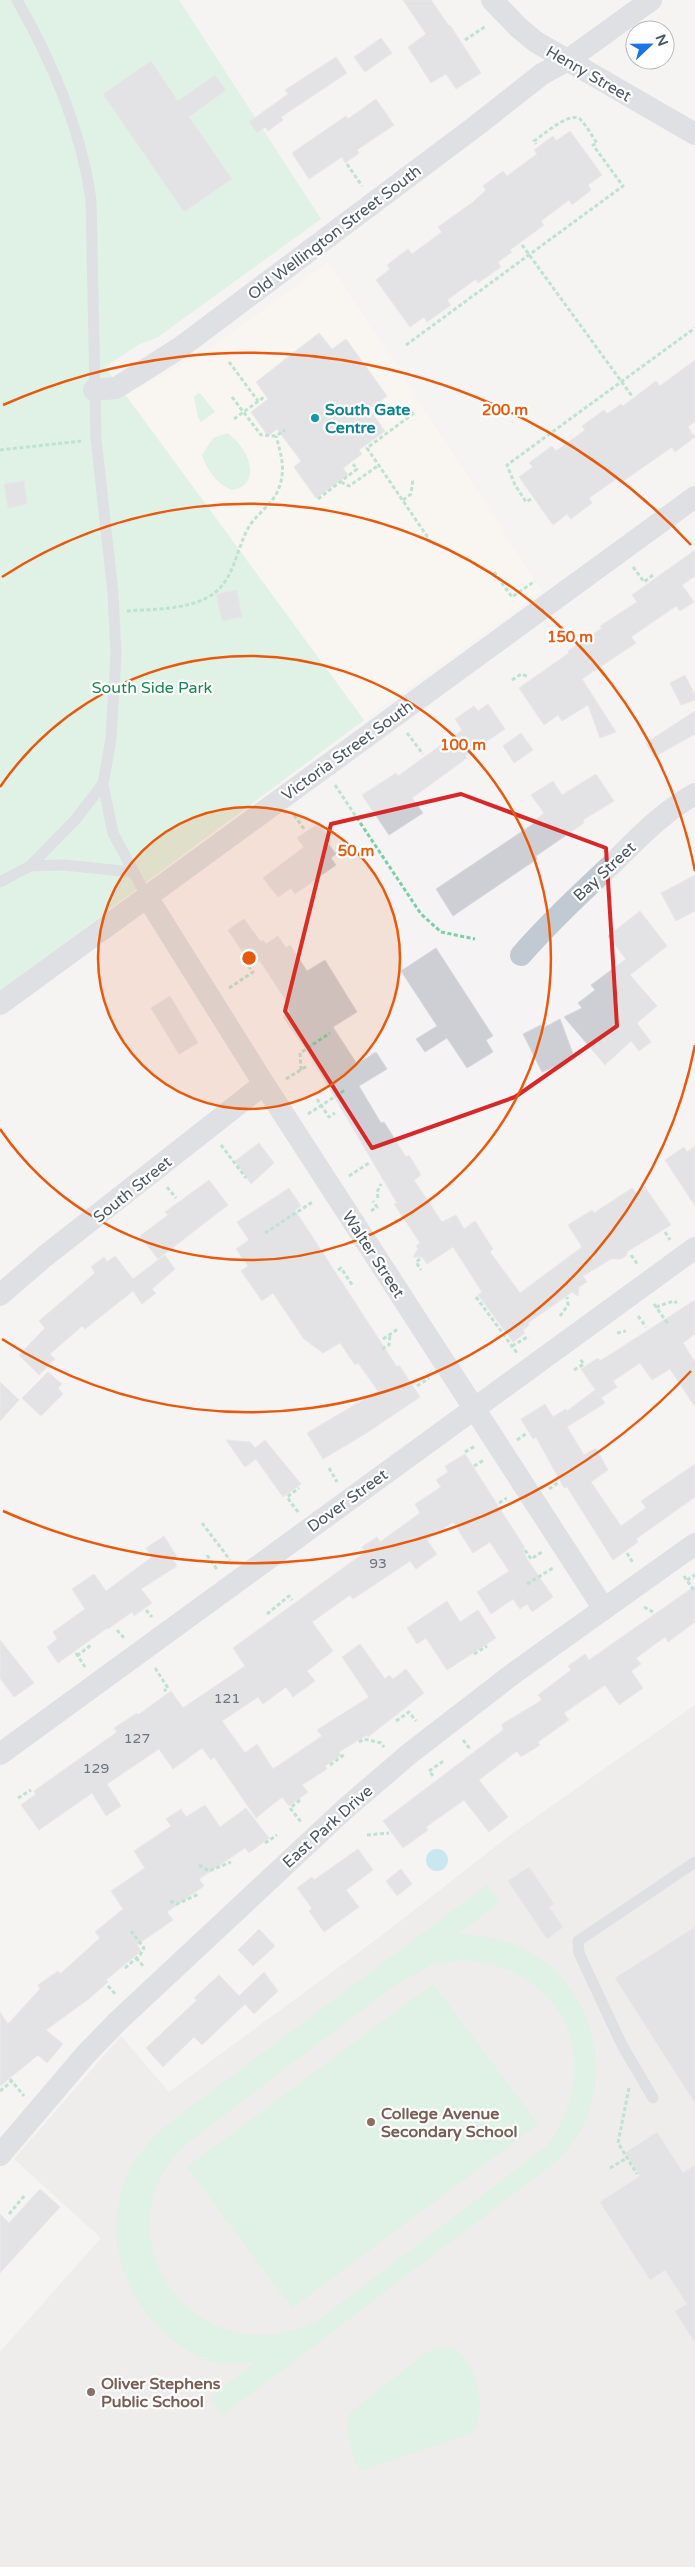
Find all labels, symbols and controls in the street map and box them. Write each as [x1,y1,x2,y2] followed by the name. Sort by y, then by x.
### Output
[625,20,675,70] north arrow
[652,32,672,49] text: N
[542,41,635,106] street label: Henry Street
[244,161,425,305] street label: Old Wellington Street South
[325,400,410,438] place label: South Gate Centre
[482,401,528,419] text: 200 m
[309,412,321,424] marker: South Gate Centre
[547,628,593,646] text: 150 m
[92,678,213,698] park label: South Side Park
[278,696,417,805] street label: Victoria Street South
[440,736,486,754] text: 100 m
[569,838,640,906] street label: Bay Street
[338,842,374,860] text: 50 m
[240,949,258,967] centre of rings
[89,1152,176,1227] street label: South Street
[338,1207,409,1302] street label: Walter Street
[303,1465,392,1537] street label: Dover Street
[369,1555,387,1572] house number: 93
[214,1690,240,1707] house number: 121
[124,1730,150,1747] house number: 127
[83,1760,109,1777] house number: 129
[278,1781,377,1873] street label: East Park Drive
[381,2104,517,2142] place label: College Avenue Secondary School
[365,2116,377,2128] marker: College Avenue Secondary School
[101,2374,221,2412] place label: Oliver Stephens Public School
[85,2386,97,2398] marker: Oliver Stephens Public School

